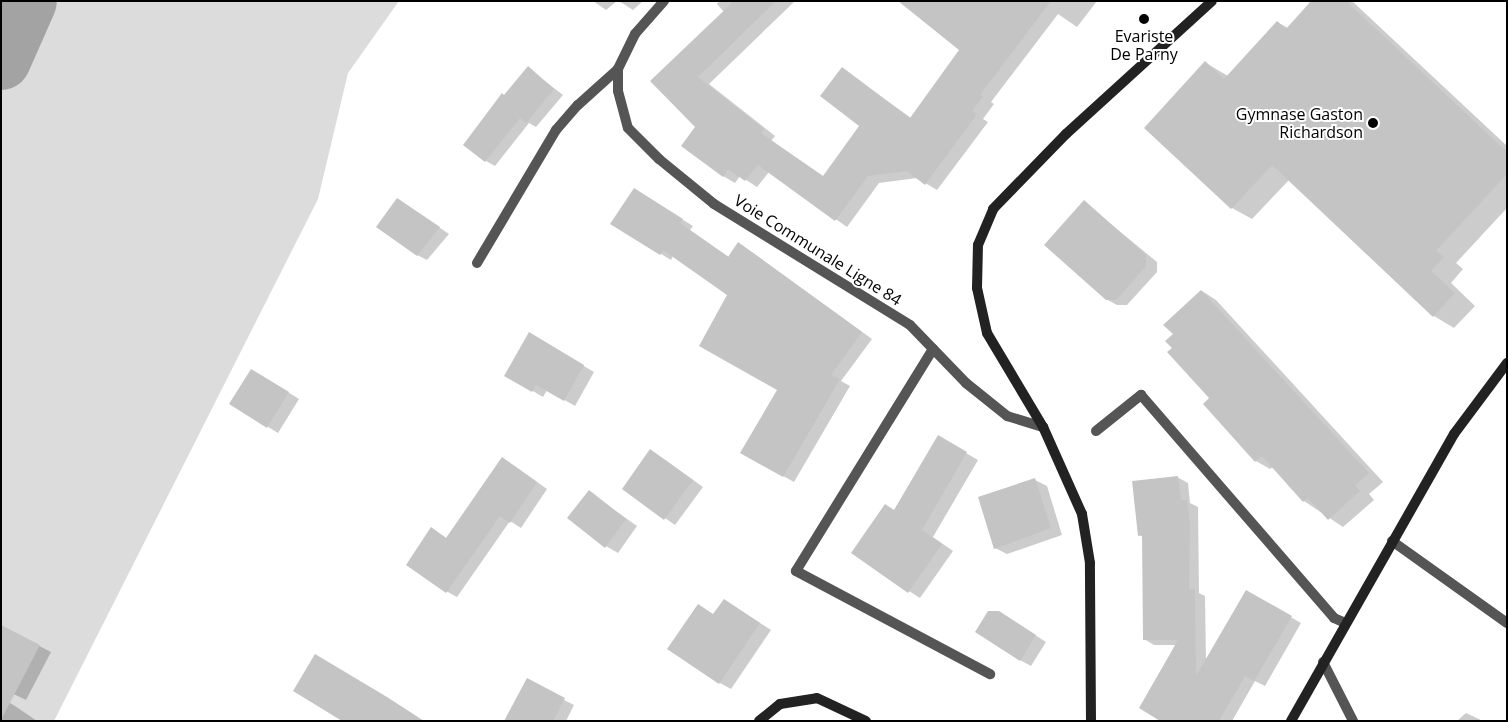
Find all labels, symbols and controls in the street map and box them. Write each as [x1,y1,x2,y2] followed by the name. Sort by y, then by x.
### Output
[1138,13,1150,25] marker: Evariste De Parny
[1110,26,1178,64] place label: Evariste De Parny
[1236,104,1363,142] place label: Gymnase Gaston Richardson
[1367,117,1379,129] marker: Gymnase Gaston Richardson
[731,191,905,309] street label: Voie Communale Ligne 84

